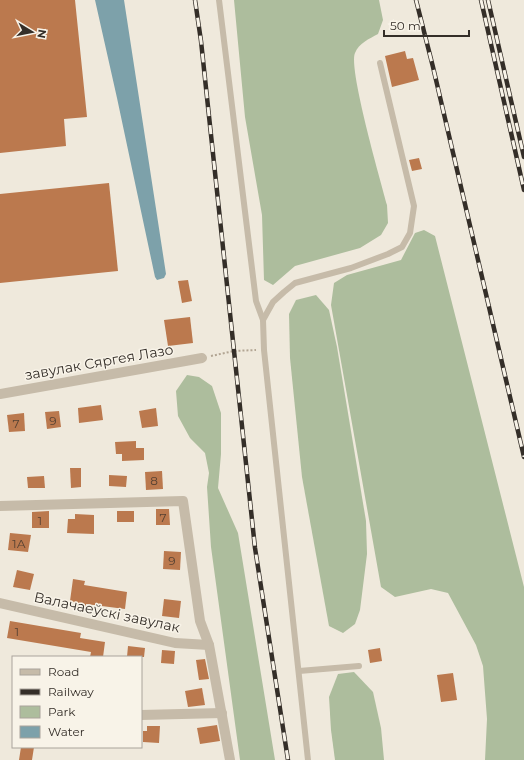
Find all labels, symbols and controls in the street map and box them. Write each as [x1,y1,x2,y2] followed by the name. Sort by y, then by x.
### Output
[12,12,52,52] north arrow
[384,12,469,38] scale bar
[390,18,421,33] text: 50 m
[34,28,50,39] text: N
[23,340,175,384] street label: завулак Сяргея Лазо
[49,413,57,428] house number: 9
[12,416,20,431] house number: 7
[150,473,158,488] house number: 8
[159,510,167,525] house number: 7
[38,513,42,528] house number: 1
[12,536,26,551] house number: 1А
[168,553,176,568] house number: 9
[32,588,182,636] street label: Валачаеўскі завулак
[15,624,19,639] house number: 1
[12,656,142,748] legend
[48,664,79,679] text: Road
[48,684,94,699] text: Railway
[48,704,76,719] text: Park
[48,724,85,739] text: Water

